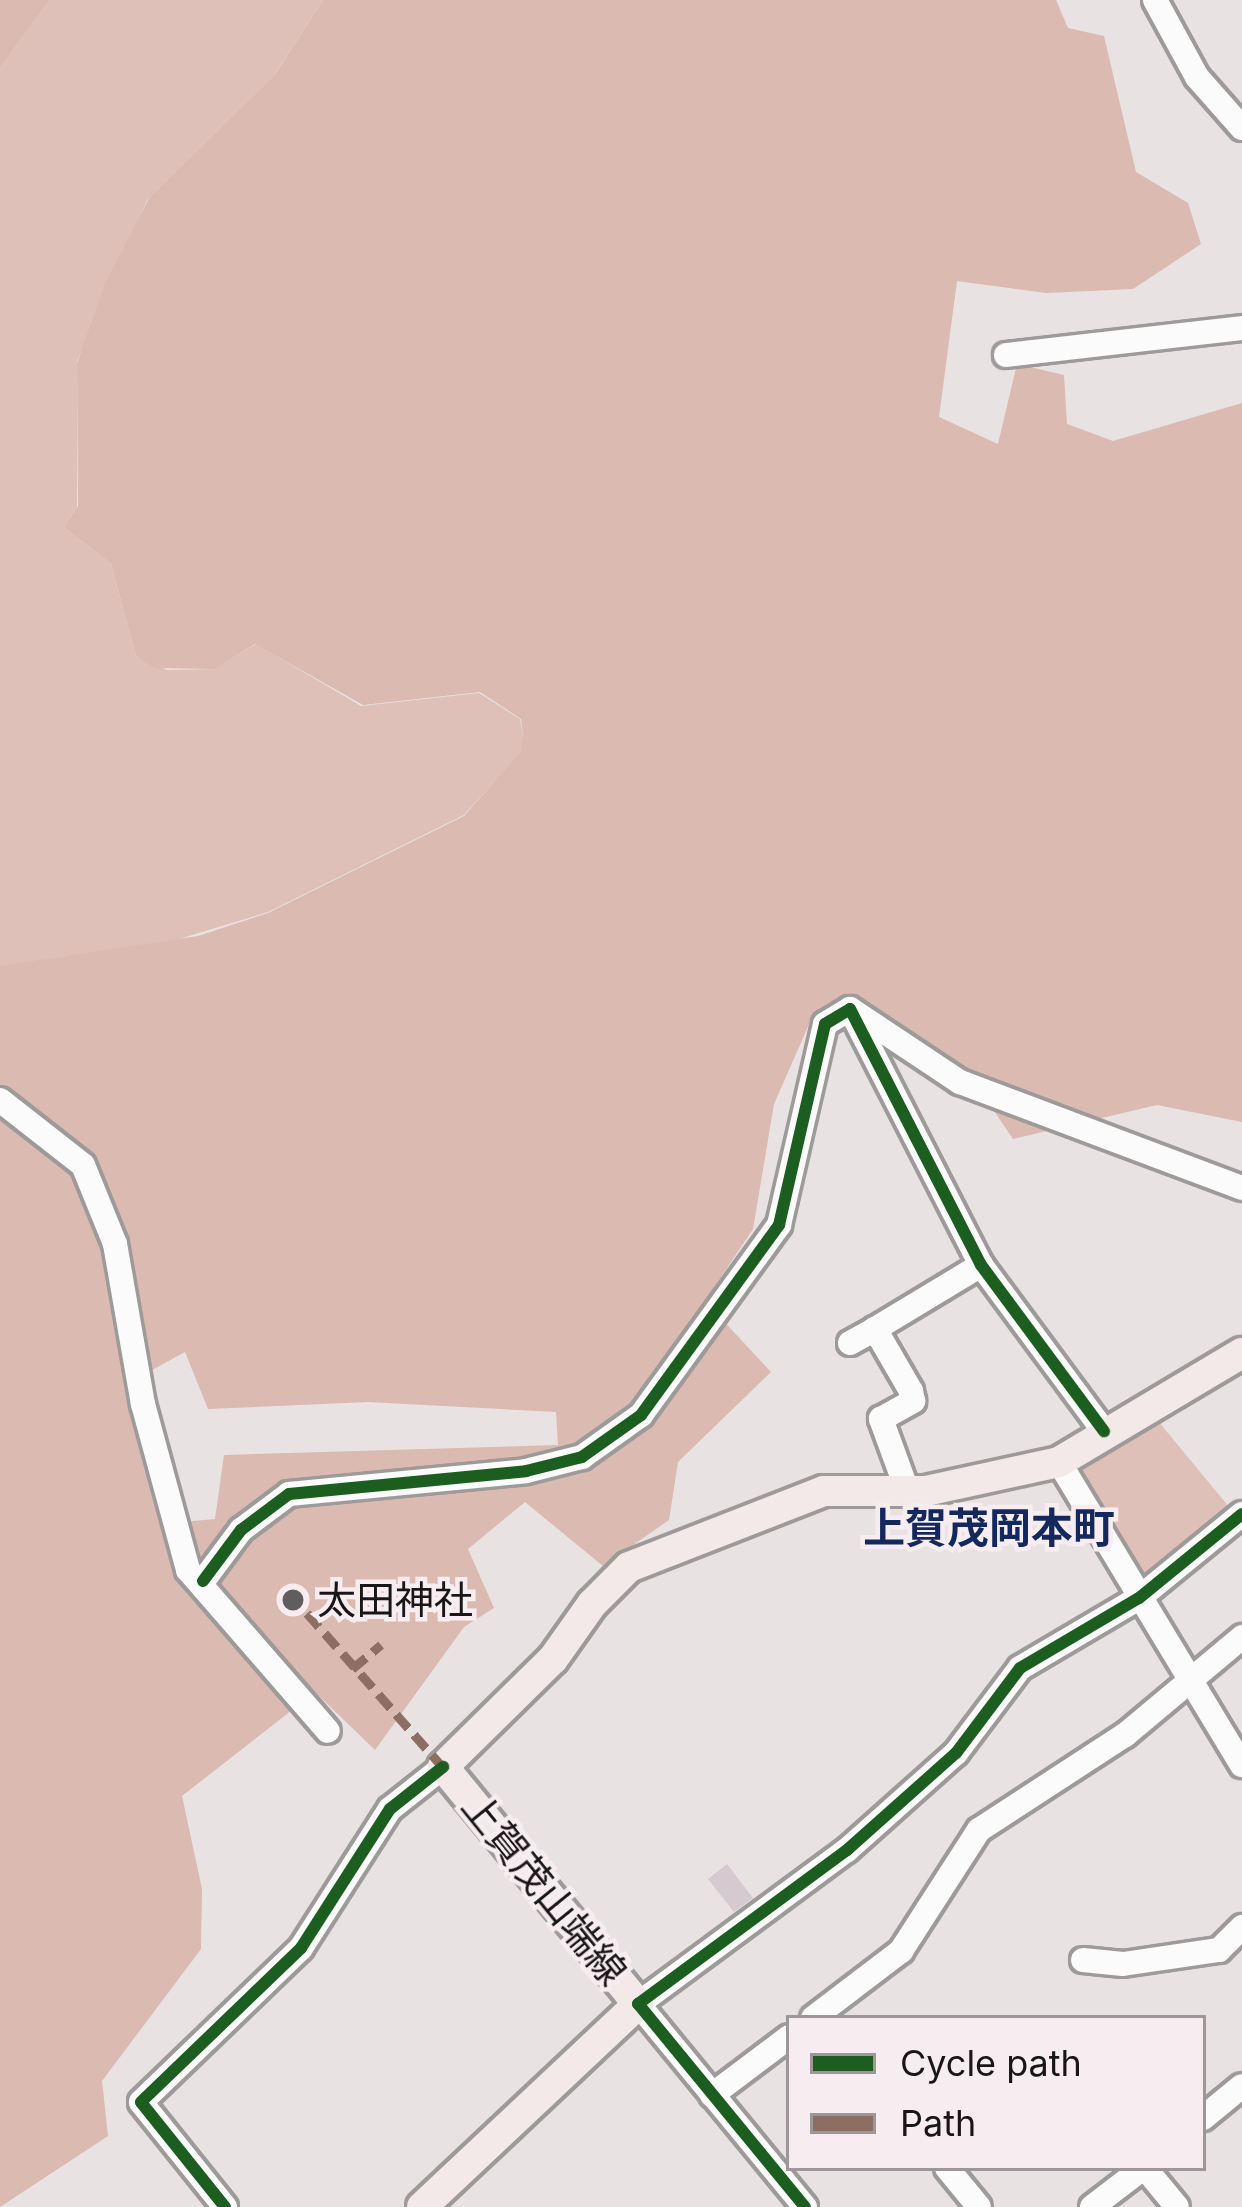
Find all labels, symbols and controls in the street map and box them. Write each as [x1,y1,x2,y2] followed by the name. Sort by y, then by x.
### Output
[863,1503,1115,1553] district label: 上賀茂岡本町
[317,1577,473,1623] place label: 太田神社
[280,1587,306,1613] marker: 太田神社
[452,1783,636,1995] street label: 上賀茂山端線
[786,2015,1206,2171] legend
[900,2041,1082,2085] text: Cycle path
[900,2101,976,2145] text: Path

